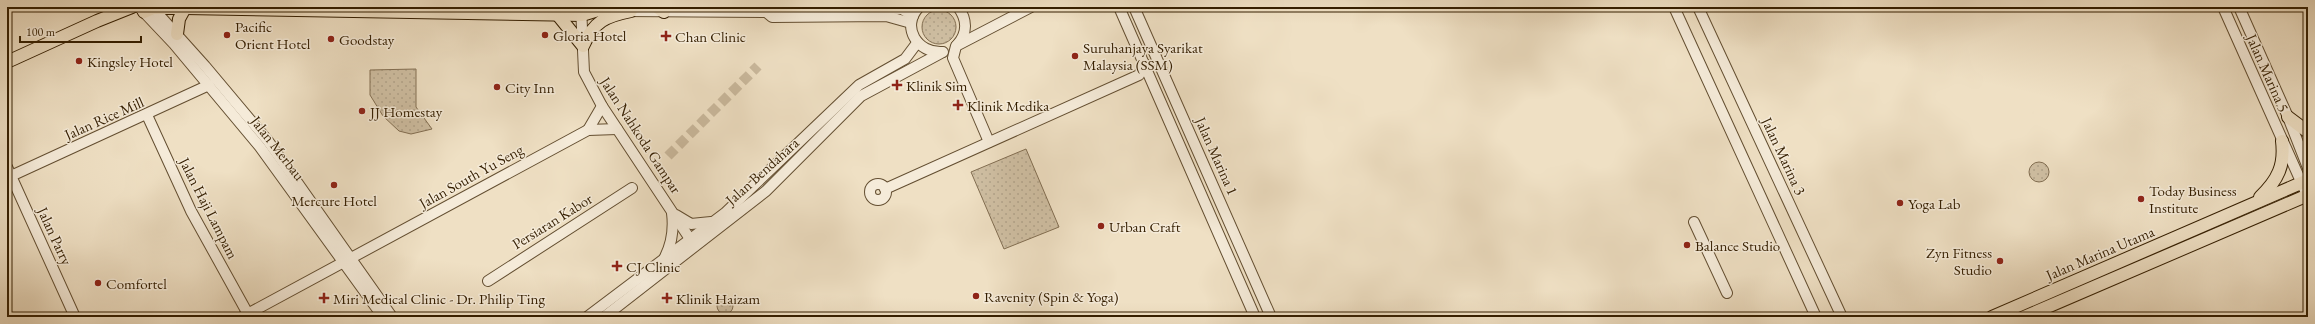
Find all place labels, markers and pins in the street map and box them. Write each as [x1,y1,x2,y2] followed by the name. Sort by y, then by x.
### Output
[235,17,311,53] place label: Pacific Orient Hotel
[553,26,627,45] place label: Gloria Hotel
[675,27,746,46] place label: Chan Clinic
[222,30,232,40] marker: Pacific Orient Hotel
[339,30,395,49] place label: Goodstay
[540,30,550,40] marker: Gloria Hotel
[660,30,672,42] marker: Chan Clinic
[326,34,336,44] marker: Goodstay
[1083,38,1203,74] place label: Suruhanjaya Syarikat Malaysia (SSM)
[1070,51,1080,61] marker: Suruhanjaya Syarikat Malaysia (SSM)
[87,52,173,71] place label: Kingsley Hotel
[74,56,84,66] marker: Kingsley Hotel
[906,76,968,95] place label: Klinik Sim
[505,78,555,97] place label: City Inn
[891,79,903,91] marker: Klinik Sim
[492,82,502,92] marker: City Inn
[967,96,1049,115] place label: Klinik Medika
[952,99,964,111] marker: Klinik Medika
[368,102,443,121] place label: JJ Homestay
[357,106,367,116] marker: JJ Homestay
[329,180,339,190] marker: Mercure Hotel
[2149,181,2237,217] place label: Today Business Institute
[291,191,377,210] place label: Mercure Hotel
[1908,194,1961,213] place label: Yoga Lab
[2136,194,2146,204] marker: Today Business Institute
[1895,198,1905,208] marker: Yoga Lab
[1109,217,1181,236] place label: Urban Craft
[1096,221,1106,231] marker: Urban Craft
[1695,236,1780,255] place label: Balance Studio
[1682,240,1692,250] marker: Balance Studio
[1926,243,1992,279] place label: Zyn Fitness Studio
[1995,256,2005,266] marker: Zyn Fitness Studio
[626,257,680,276] place label: CJ Clinic
[611,260,623,272] marker: CJ Clinic
[106,274,167,293] place label: Comfortel
[93,278,103,288] marker: Comfortel
[984,287,1119,306] place label: Ravenity (Spin & Yoga)
[333,289,545,308] place label: Miri Medical Clinic - Dr. Philip Ting
[676,289,761,308] place label: Klinik Haizam
[971,291,981,301] marker: Ravenity (Spin & Yoga)
[318,292,330,304] marker: Miri Medical Clinic - Dr. Philip Ting
[661,292,673,304] marker: Klinik Haizam

